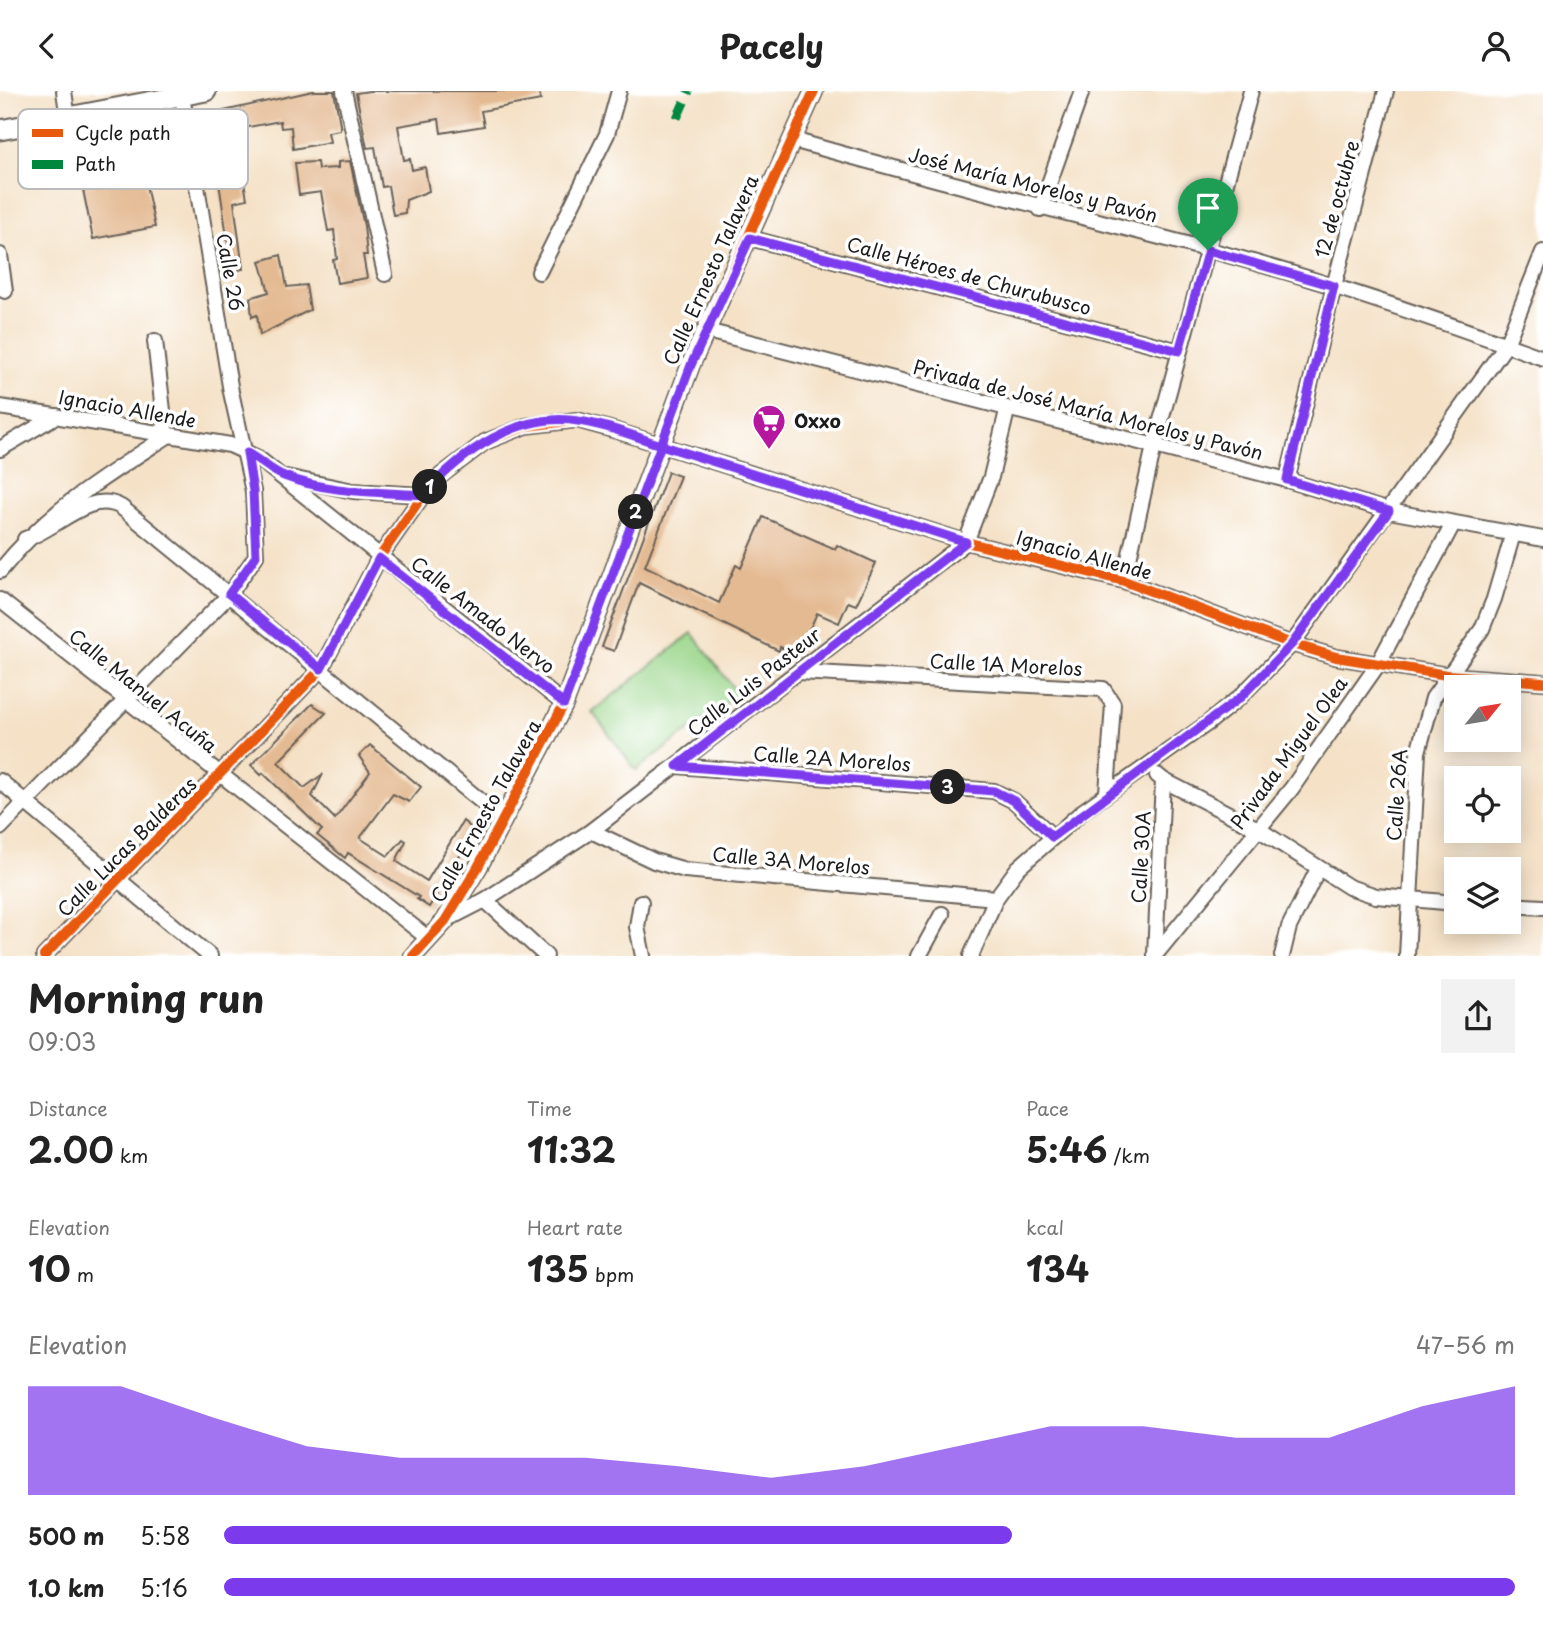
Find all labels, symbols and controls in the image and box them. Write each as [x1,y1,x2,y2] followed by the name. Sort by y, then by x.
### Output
[719,22,824,70] text: Pacely
[28,27,66,65] icon: back
[1477,27,1515,65] icon: person
[18,109,248,189] legend
[75,118,171,146] text: Cycle path
[1307,137,1365,261] street label: 12 de octubre
[906,140,1161,229] street label: José María Morelos y Pavón
[75,149,116,177] text: Path
[655,170,765,369] street label: Calle Ernesto Talavera
[1178,178,1238,250] pin
[1189,189,1227,227] icon: arrive
[844,229,1095,321] street label: Calle Héroes de Churubusco
[210,231,252,313] street label: Calle 26
[910,352,1266,466] street label: Privada de José María Morelos y Pavón
[56,382,198,434] street label: Ignacio Allende
[750,402,788,451] supermarket icon: Oxxo
[794,406,841,434] place label: Oxxo
[412,469,448,505] pin: 1
[425,472,434,500] text: 1
[618,495,654,529] pin: 2
[629,497,642,525] text: 2
[1014,523,1155,586] street label: Ignacio Allende
[406,549,562,679] street label: Calle Amado Nervo
[681,620,826,742] street label: Calle Luis Pasteur
[63,621,224,759] street label: Calle Manuel Acuña
[929,646,1083,682] street label: Calle 1A Morelos
[1223,670,1353,835] street label: Privada Miguel Olea
[1444,675,1521,753] north arrow
[1444,675,1521,934] map controls
[423,714,547,907] street label: Calle Ernesto Talavera
[752,739,912,777] street label: Calle 2A Morelos
[1379,748,1413,842] street label: Calle 26A
[1444,766,1521,843] button: locate
[930,769,965,805] pin: 3
[50,770,202,922] street label: Calle Lucas Balderas
[941,772,954,800] text: 3
[1124,810,1156,904] street label: Calle 30A
[711,839,871,881] street label: Calle 3A Morelos
[1444,857,1521,934] button: layers
[28,969,264,1026] text: Morning run
[1441,979,1515,1053] button: share
[28,1024,96,1059] text: 09:03
[28,1094,108,1122] text: Distance
[527,1094,572,1122] text: Time
[1026,1094,1069,1122] text: Pace
[28,1122,114,1175] text: 2.00
[527,1122,616,1175] text: 11:32
[1026,1122,1107,1175] text: 5:46
[114,1141,148,1169] text: km
[1107,1141,1150,1169] text: /km
[28,1213,110,1241] text: Elevation
[527,1213,623,1241] text: Heart rate
[1026,1213,1064,1241] text: kcal
[28,1241,71,1294] text: 10
[527,1241,589,1294] text: 135
[1026,1241,1089,1294] text: 134
[71,1260,94,1288] text: m
[589,1260,634,1288] text: bpm
[28,1327,127,1362] text: Elevation
[1416,1327,1515,1362] text: 47–56 m
[28,1518,105,1553] text: 500 m
[140,1518,191,1553] text: 5:58
[28,1570,105,1605] text: 1.0 km
[140,1570,188,1605] text: 5:16

